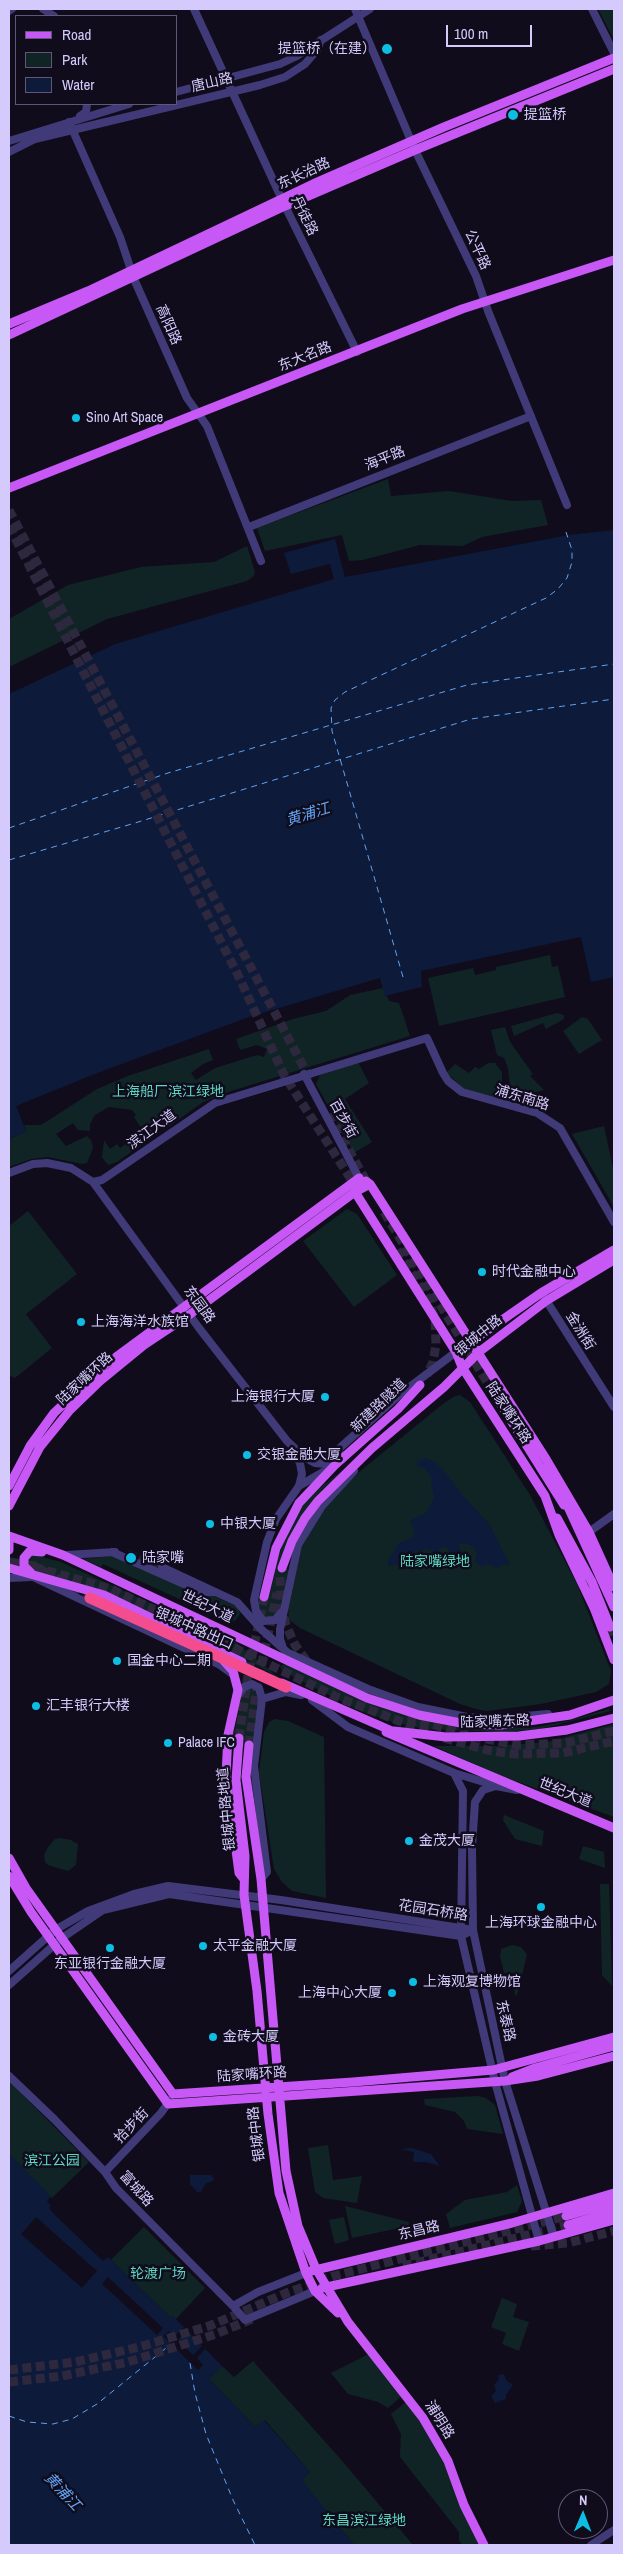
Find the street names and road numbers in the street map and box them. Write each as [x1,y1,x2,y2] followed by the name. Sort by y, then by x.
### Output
[190,70,234,96] street label: 唐山路
[275,155,333,193] street label: 东长治路
[287,193,321,239] street label: 丹徒路
[461,227,493,273] street label: 公平路
[152,302,184,348] street label: 高阳路
[276,339,334,375] street label: 东大名路
[362,443,408,475] street label: 海平路
[493,1082,551,1114] street label: 浦东南路
[325,1097,361,1141] street label: 百步街
[124,1107,180,1153] street label: 滨江大道
[180,1283,218,1327] street label: 东园路
[562,1309,598,1353] street label: 金洲街
[452,1312,506,1360] street label: 银城中路
[54,1349,116,1409] street label: 陆家嘴环路
[348,1376,410,1436] street label: 新建路隧道
[482,1379,534,1447] street label: 陆家嘴环路
[178,1587,236,1627] street label: 世纪大道
[152,1604,236,1654] street label: 银城中路出口
[460,1712,530,1732] street label: 陆家嘴东路
[215,1766,239,1852] street label: 银城中路地道
[536,1775,594,1811] street label: 世纪大道
[397,1897,469,1925] street label: 花园石桥路
[492,1999,518,2043] street label: 东泰路
[216,2064,288,2086] street label: 陆家嘴环路
[111,2105,153,2147] street label: 拾步街
[245,2105,269,2163] street label: 银城中路
[116,2168,156,2210] street label: 富城路
[397,2218,441,2244] street label: 东昌路
[421,2398,457,2442] street label: 浦明路

